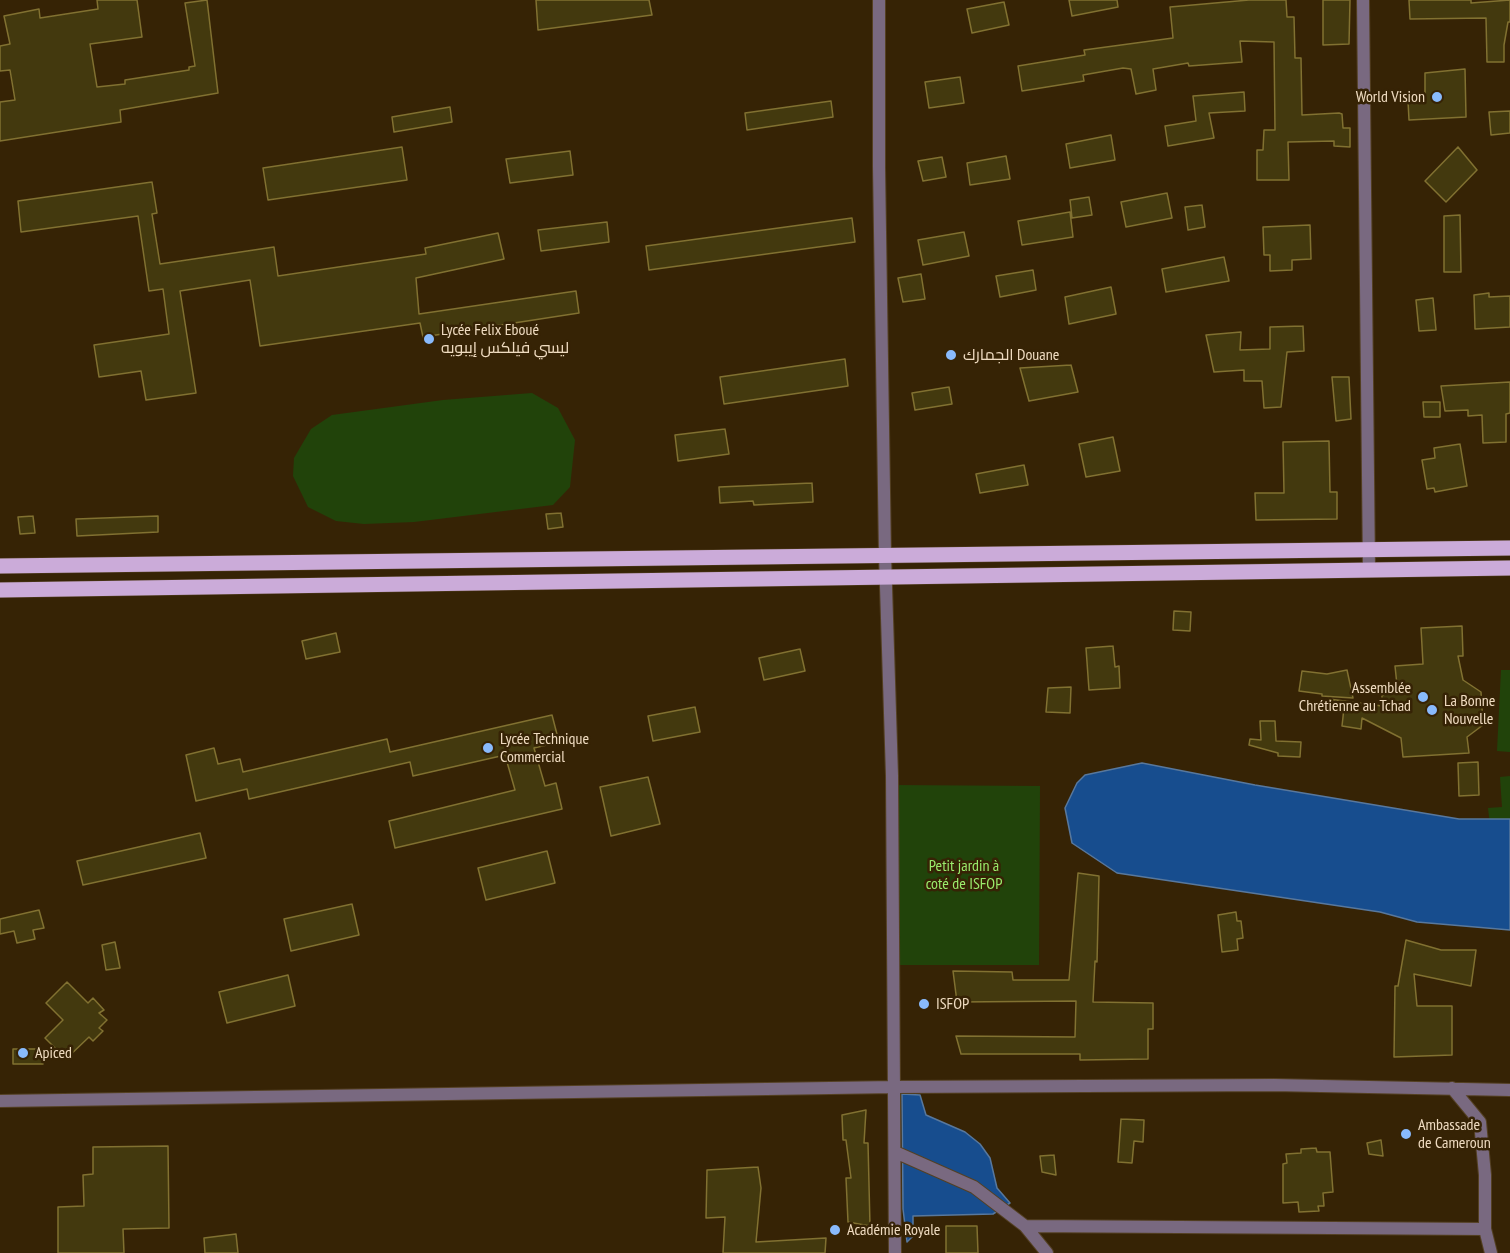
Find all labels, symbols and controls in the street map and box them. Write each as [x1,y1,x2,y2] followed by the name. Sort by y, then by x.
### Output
[1356,87,1425,107] place label: World Vision
[1430,90,1444,104] marker: World Vision
[441,320,569,358] place label: Lycée Felix Eboué ليسي فيلكس إيبويه
[422,332,436,346] marker: Lycée Felix Eboué ليسي فيلكس إيبويه
[963,345,1059,365] place label: الجمارك Douane
[944,348,958,362] marker: الجمارك Douane
[1299,678,1411,716] place label: Assemblée Chrétienne au Tchad
[1416,690,1430,704] marker: Assemblée Chrétienne au Tchad
[1444,691,1495,729] place label: La Bonne Nouvelle
[1425,703,1439,717] marker: La Bonne Nouvelle
[500,729,589,767] place label: Lycée Technique Commercial
[481,741,495,755] marker: Lycée Technique Commercial
[926,856,1002,894] park label: Petit jardin à coté de ISFOP
[936,994,969,1014] place label: ISFOP
[917,997,931,1011] marker: ISFOP
[35,1043,72,1063] place label: Apiced
[16,1046,30,1060] marker: Apiced
[1418,1115,1491,1153] place label: Ambassade de Cameroun
[1399,1127,1413,1141] marker: Ambassade de Cameroun
[847,1220,940,1240] place label: Académie Royale
[828,1223,842,1237] marker: Académie Royale

